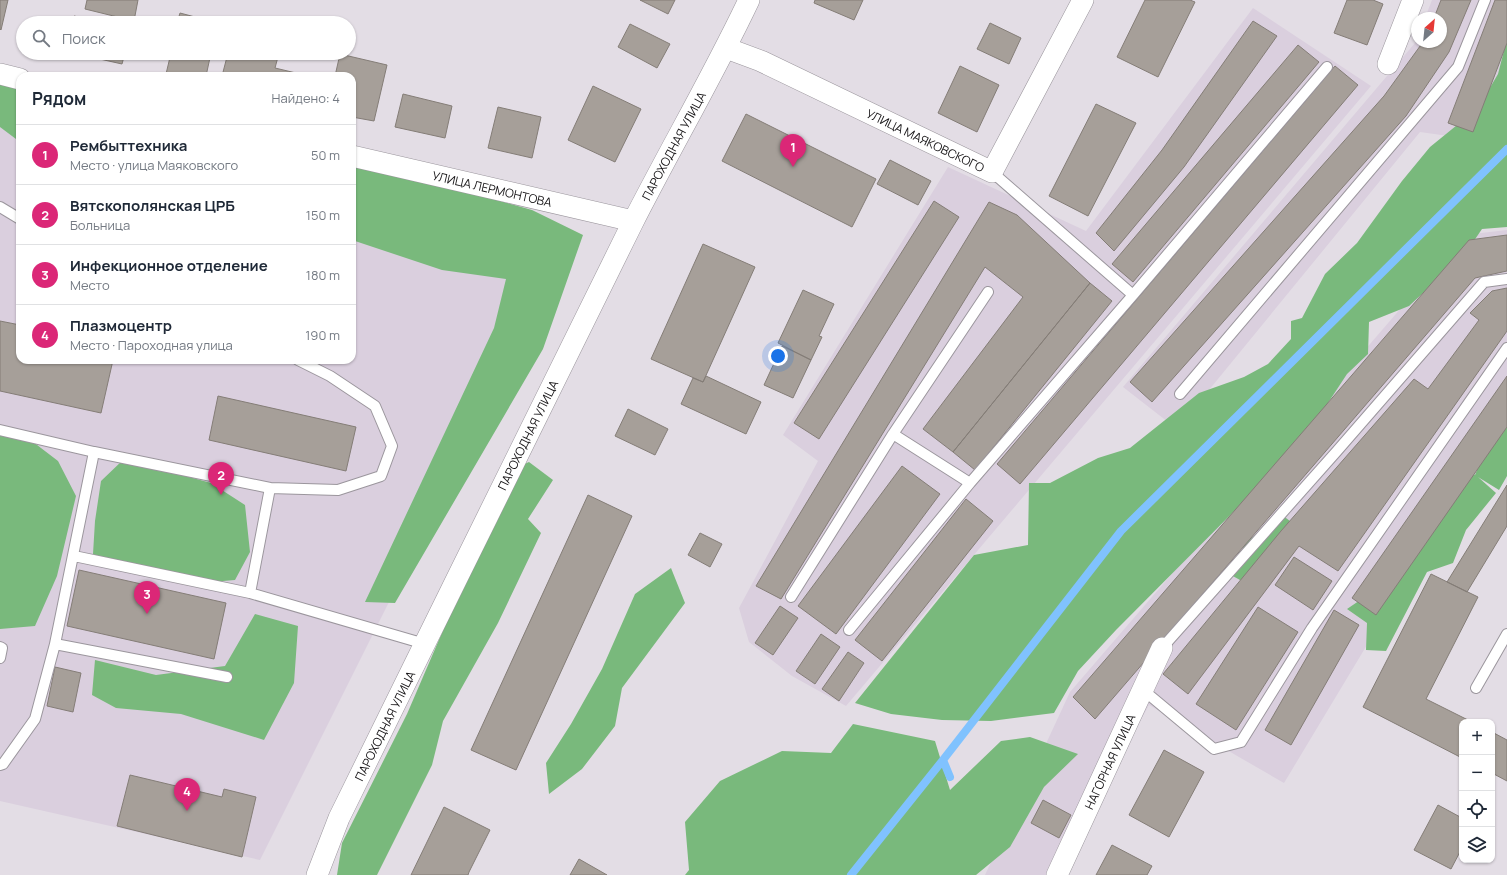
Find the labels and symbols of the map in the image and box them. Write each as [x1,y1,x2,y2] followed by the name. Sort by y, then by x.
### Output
[1411,12,1447,48] north arrow
[637,88,710,203] street label: ПАРОХОДНАЯ УЛИЦА
[864,105,988,176] street label: УЛИЦА МАЯКОВСКОГО
[780,134,806,167] pin: 1
[431,166,554,211] street label: УЛИЦА ЛЕРМОНТОВА
[768,346,788,366] your location
[493,377,562,493] street label: ПАРОХОДНАЯ УЛИЦА
[208,462,234,495] pin: 2
[134,581,160,614] pin: 3
[350,667,419,784] street label: ПАРОХОДНАЯ УЛИЦА
[1080,711,1139,812] street label: НАГОРНАЯ УЛИЦА
[174,778,200,811] pin: 4

